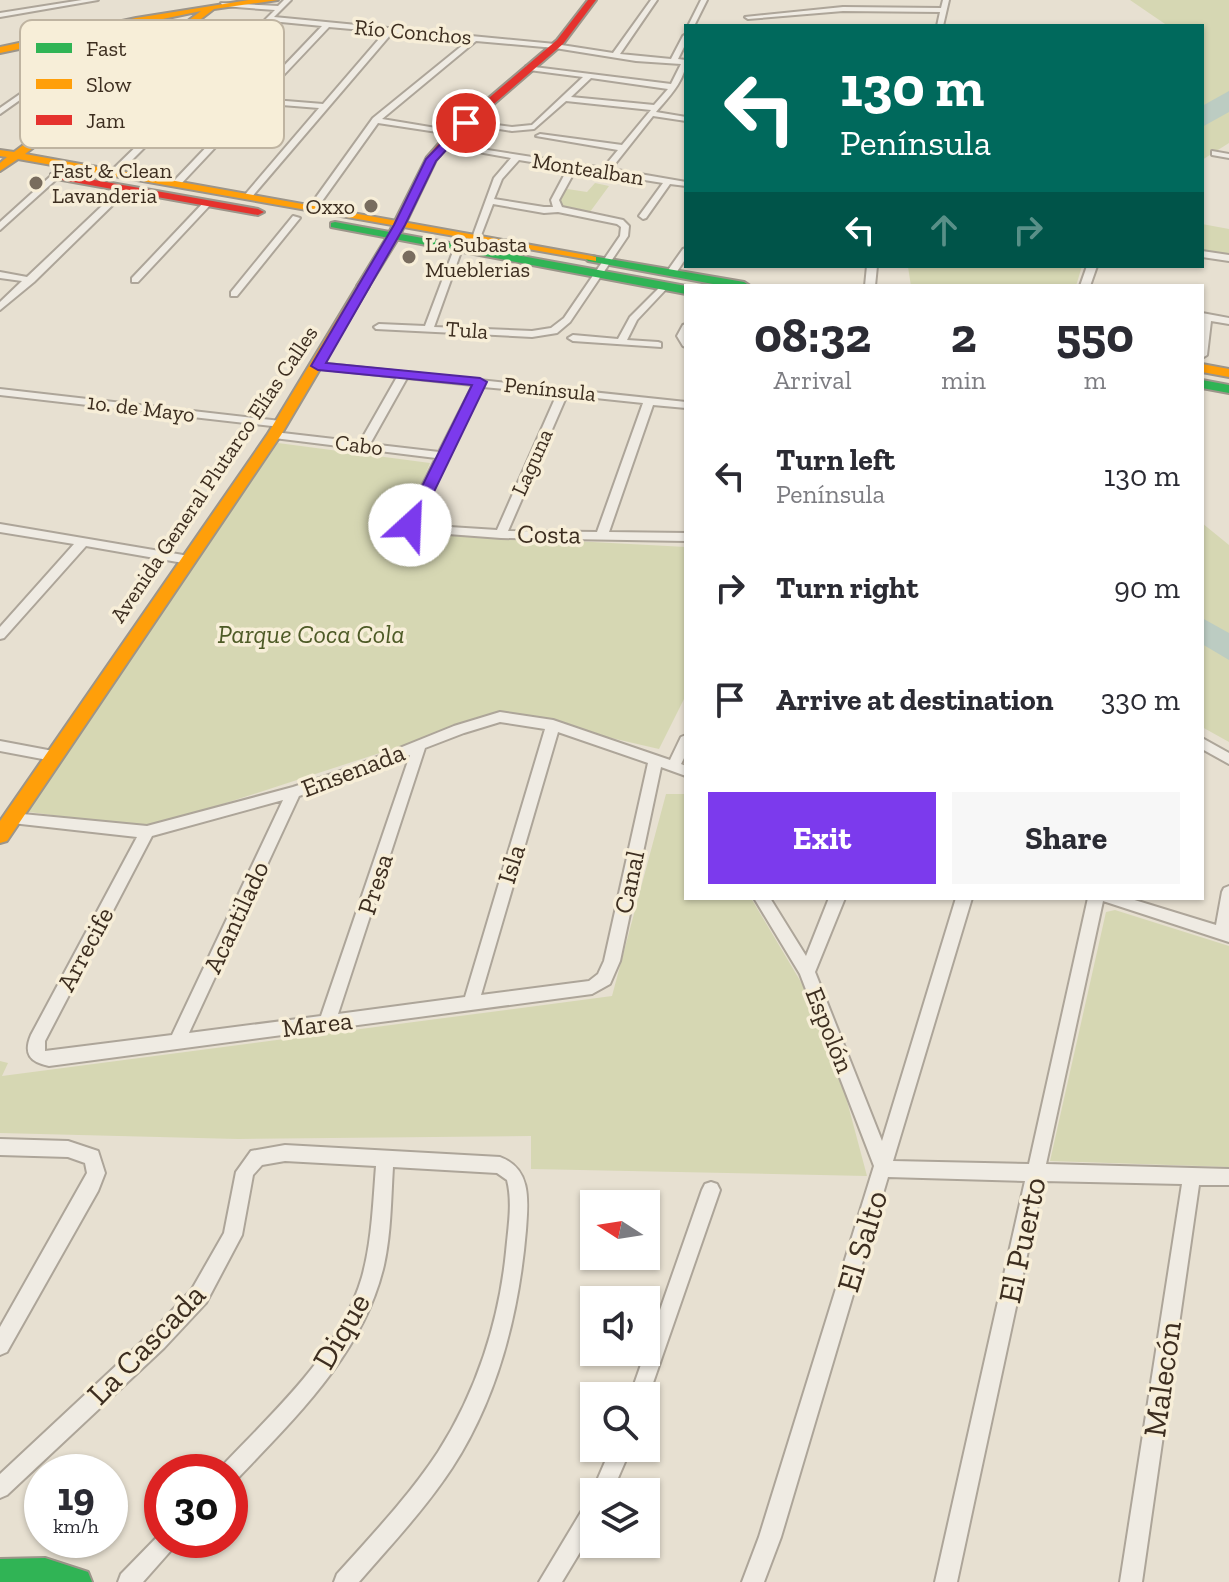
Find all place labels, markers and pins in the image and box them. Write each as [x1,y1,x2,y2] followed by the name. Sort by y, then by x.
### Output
[432,89,500,157] pin
[52,157,172,209] place label: Fast & Clean Lavanderia
[27,174,45,192] marker: Fast & Clean Lavanderia
[306,193,355,220] place label: Oxxo
[362,197,380,215] marker: Oxxo
[425,231,530,283] place label: La Subasta Mueblerias
[400,248,418,266] marker: La Subasta Mueblerias

